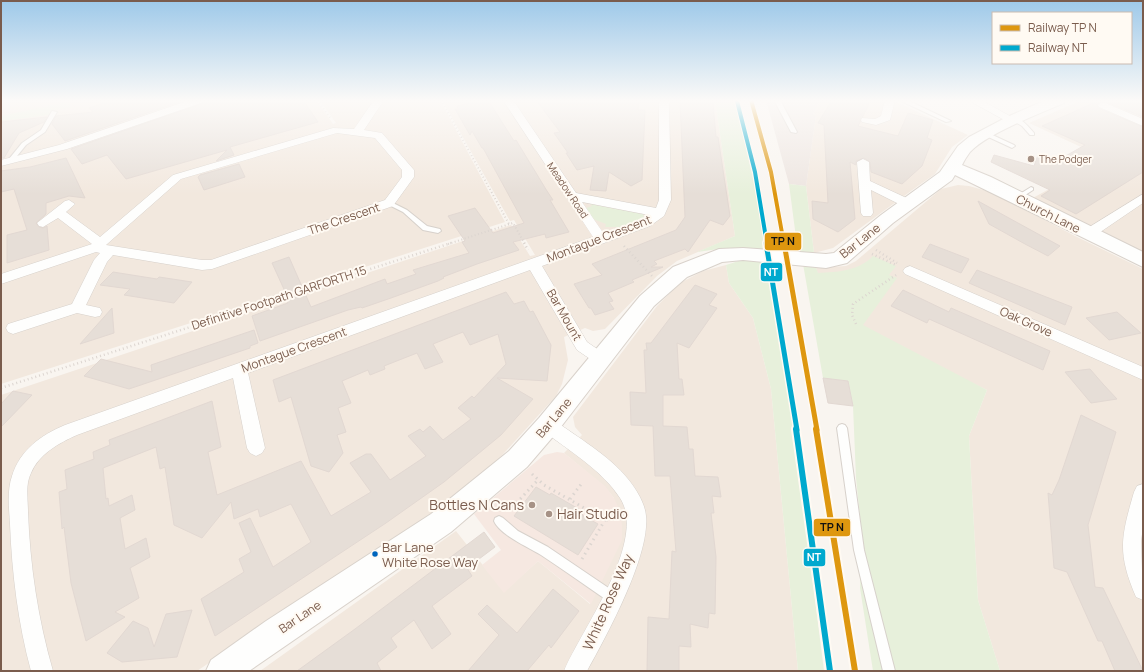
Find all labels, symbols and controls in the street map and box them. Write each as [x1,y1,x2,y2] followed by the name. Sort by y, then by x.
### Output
[992,12,1132,64] legend
[1028,19,1097,36] text: Railway TP N
[1028,39,1088,56] text: Railway NT
[1039,152,1092,166] place label: The Podger
[1026,154,1036,164] marker: The Podger
[544,159,592,221] street label: Meadow Road
[1013,190,1083,237] street label: Church Lane
[306,198,382,239] street label: The Crescent
[544,211,654,266] street label: Montague Crescent
[836,219,884,262] street label: Bar Lane
[764,232,802,251] line badge: TP N
[771,233,795,248] text: TP N
[189,261,369,334] street label: Definitive Footpath GARFORTH 15
[760,262,783,282] line badge: NT
[764,264,779,279] text: NT
[543,286,586,344] street label: Bar Mount
[997,302,1055,341] street label: Oak Grove
[239,323,349,376] street label: Montague Crescent
[532,394,575,441] street label: Bar Lane
[429,495,524,514] place label: Bottles N Cans
[527,500,537,510] marker: Bottles N Cans
[557,504,628,523] place label: Hair Studio
[544,509,554,519] marker: Hair Studio
[813,518,851,537] line badge: TP N
[820,519,844,534] text: TP N
[382,538,478,571] place label: Bar Lane White Rose Way
[803,548,826,567] line badge: NT
[370,549,380,559] marker: Bar Lane White Rose Way
[807,549,822,564] text: NT
[578,550,638,653] street label: White Rose Way
[275,596,324,637] street label: Bar Lane

